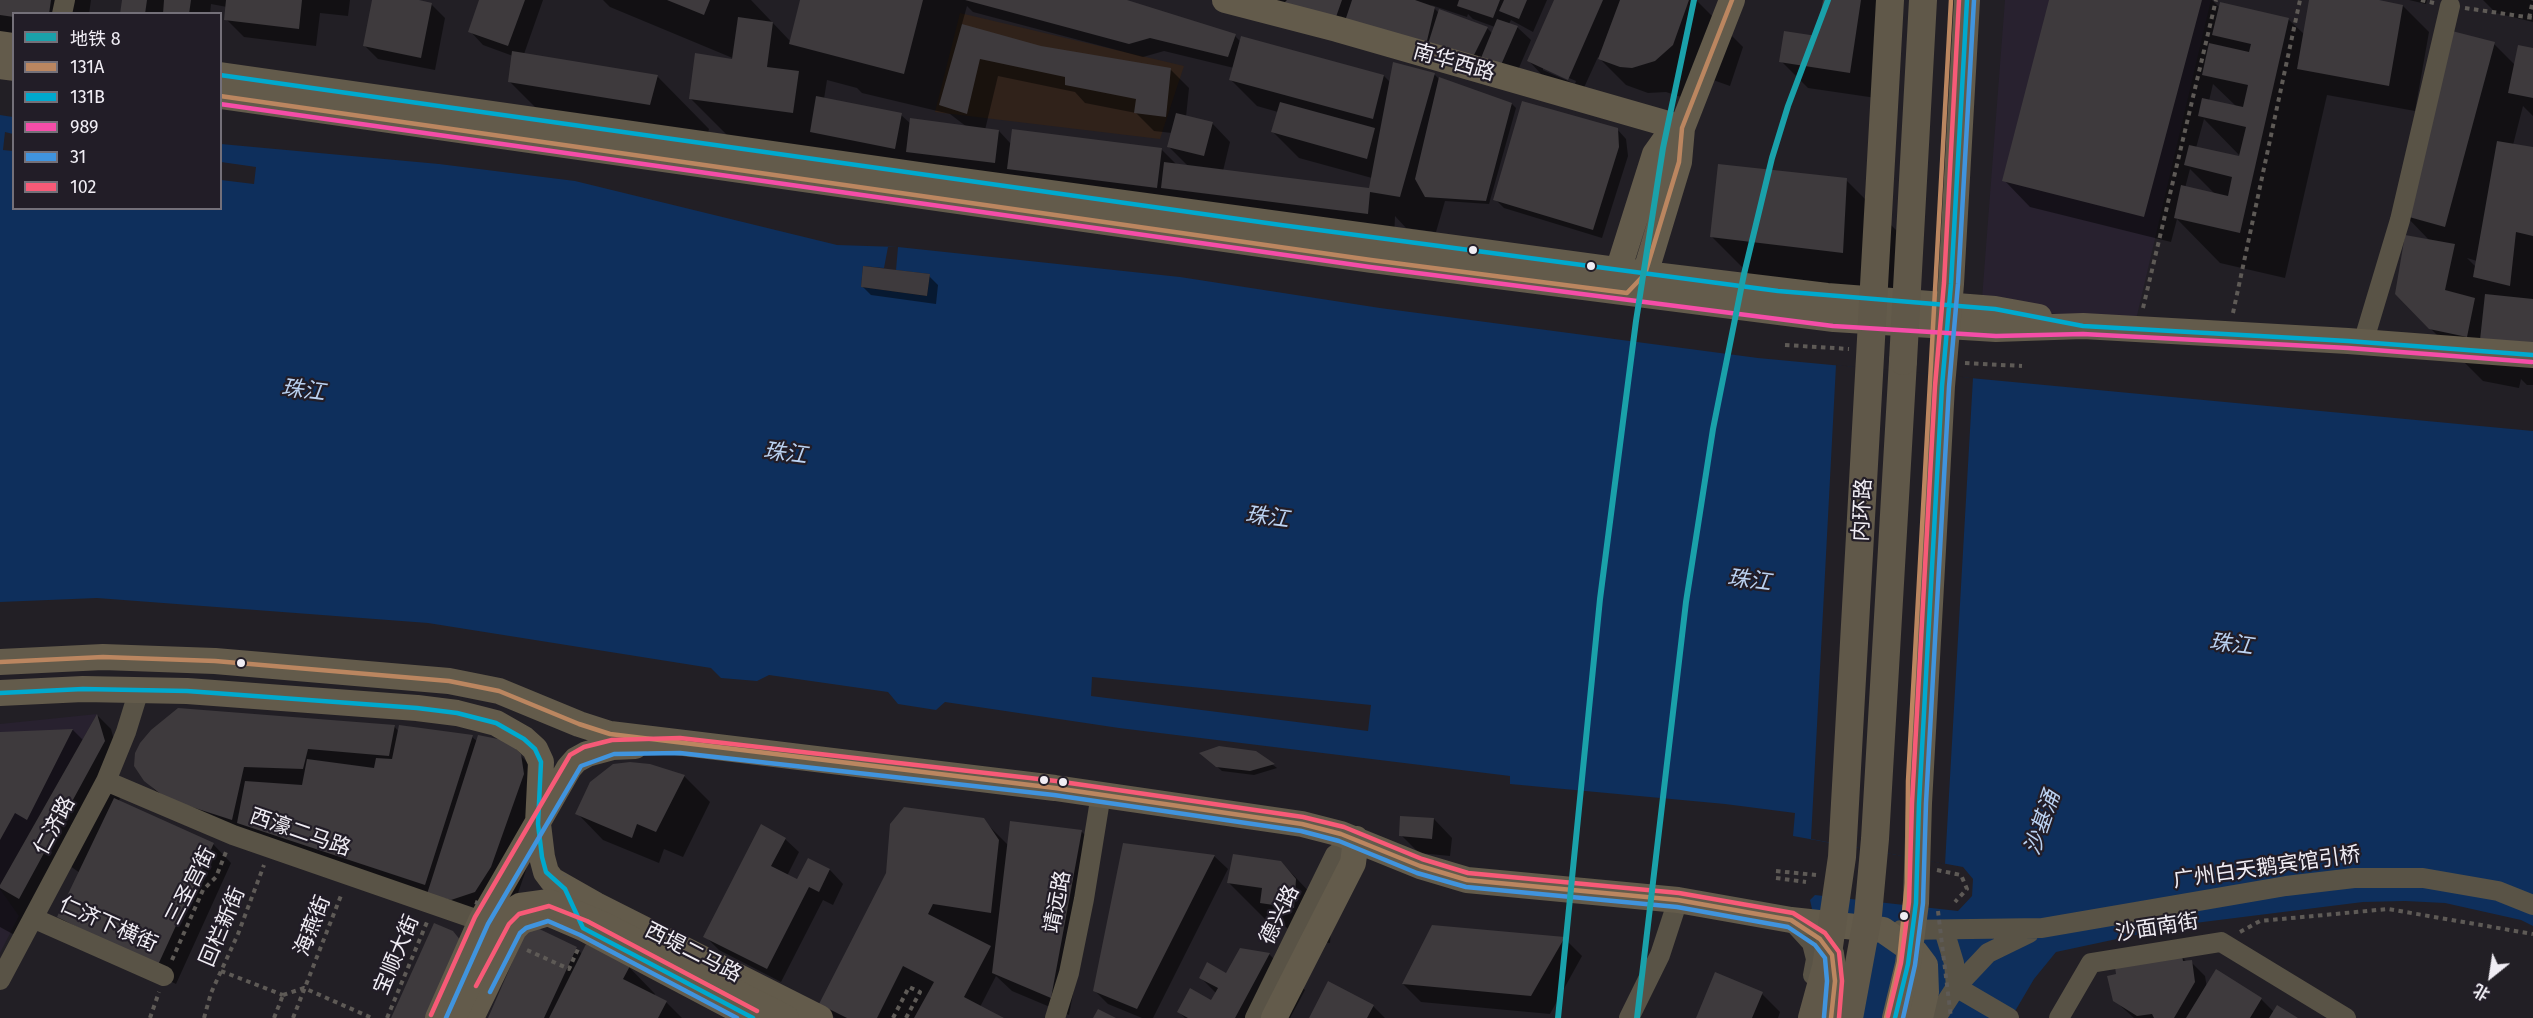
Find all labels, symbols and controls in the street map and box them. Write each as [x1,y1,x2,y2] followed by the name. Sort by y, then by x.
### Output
[12,12,222,210] legend
[70,28,121,50] text: 地铁 8
[1410,39,1498,87] street label: 南华西路
[70,56,104,78] text: 131A
[70,86,105,108] text: 131B
[70,116,99,138] text: 989
[70,146,86,168] text: 31
[70,176,97,198] text: 102
[1467,244,1479,256] unlabelled marker
[1585,260,1597,272] unlabelled marker
[280,375,326,407] water label: 珠江
[762,438,808,470] water label: 珠江
[1849,478,1877,542] street label: 内环路
[1244,502,1290,534] water label: 珠江
[1726,565,1772,597] water label: 珠江
[2208,629,2254,661] water label: 珠江
[235,657,247,669] unlabelled marker
[1038,774,1050,786] unlabelled marker
[1057,776,1069,788] unlabelled marker
[2020,788,2066,858] water label: 沙基涌
[29,792,81,860] street label: 仁济路
[246,804,354,862] street label: 西濠二马路
[2172,842,2362,894] street label: 广州白天鹅宾馆引桥
[161,843,221,929] street label: 三圣宫街
[1040,869,1076,935] street label: 靖远路
[1255,881,1305,949] street label: 德兴路
[195,883,251,971] street label: 回栏新街
[55,892,161,958] street label: 仁济下横街
[290,892,336,960] street label: 海燕街
[2114,909,2200,947] street label: 沙面南街
[1898,910,1910,922] unlabelled marker
[369,911,425,999] street label: 宝顺大街
[641,918,745,988] street label: 西堤二马路
[2461,946,2521,1006] north arrow
[2470,980,2493,1004] text: 北

